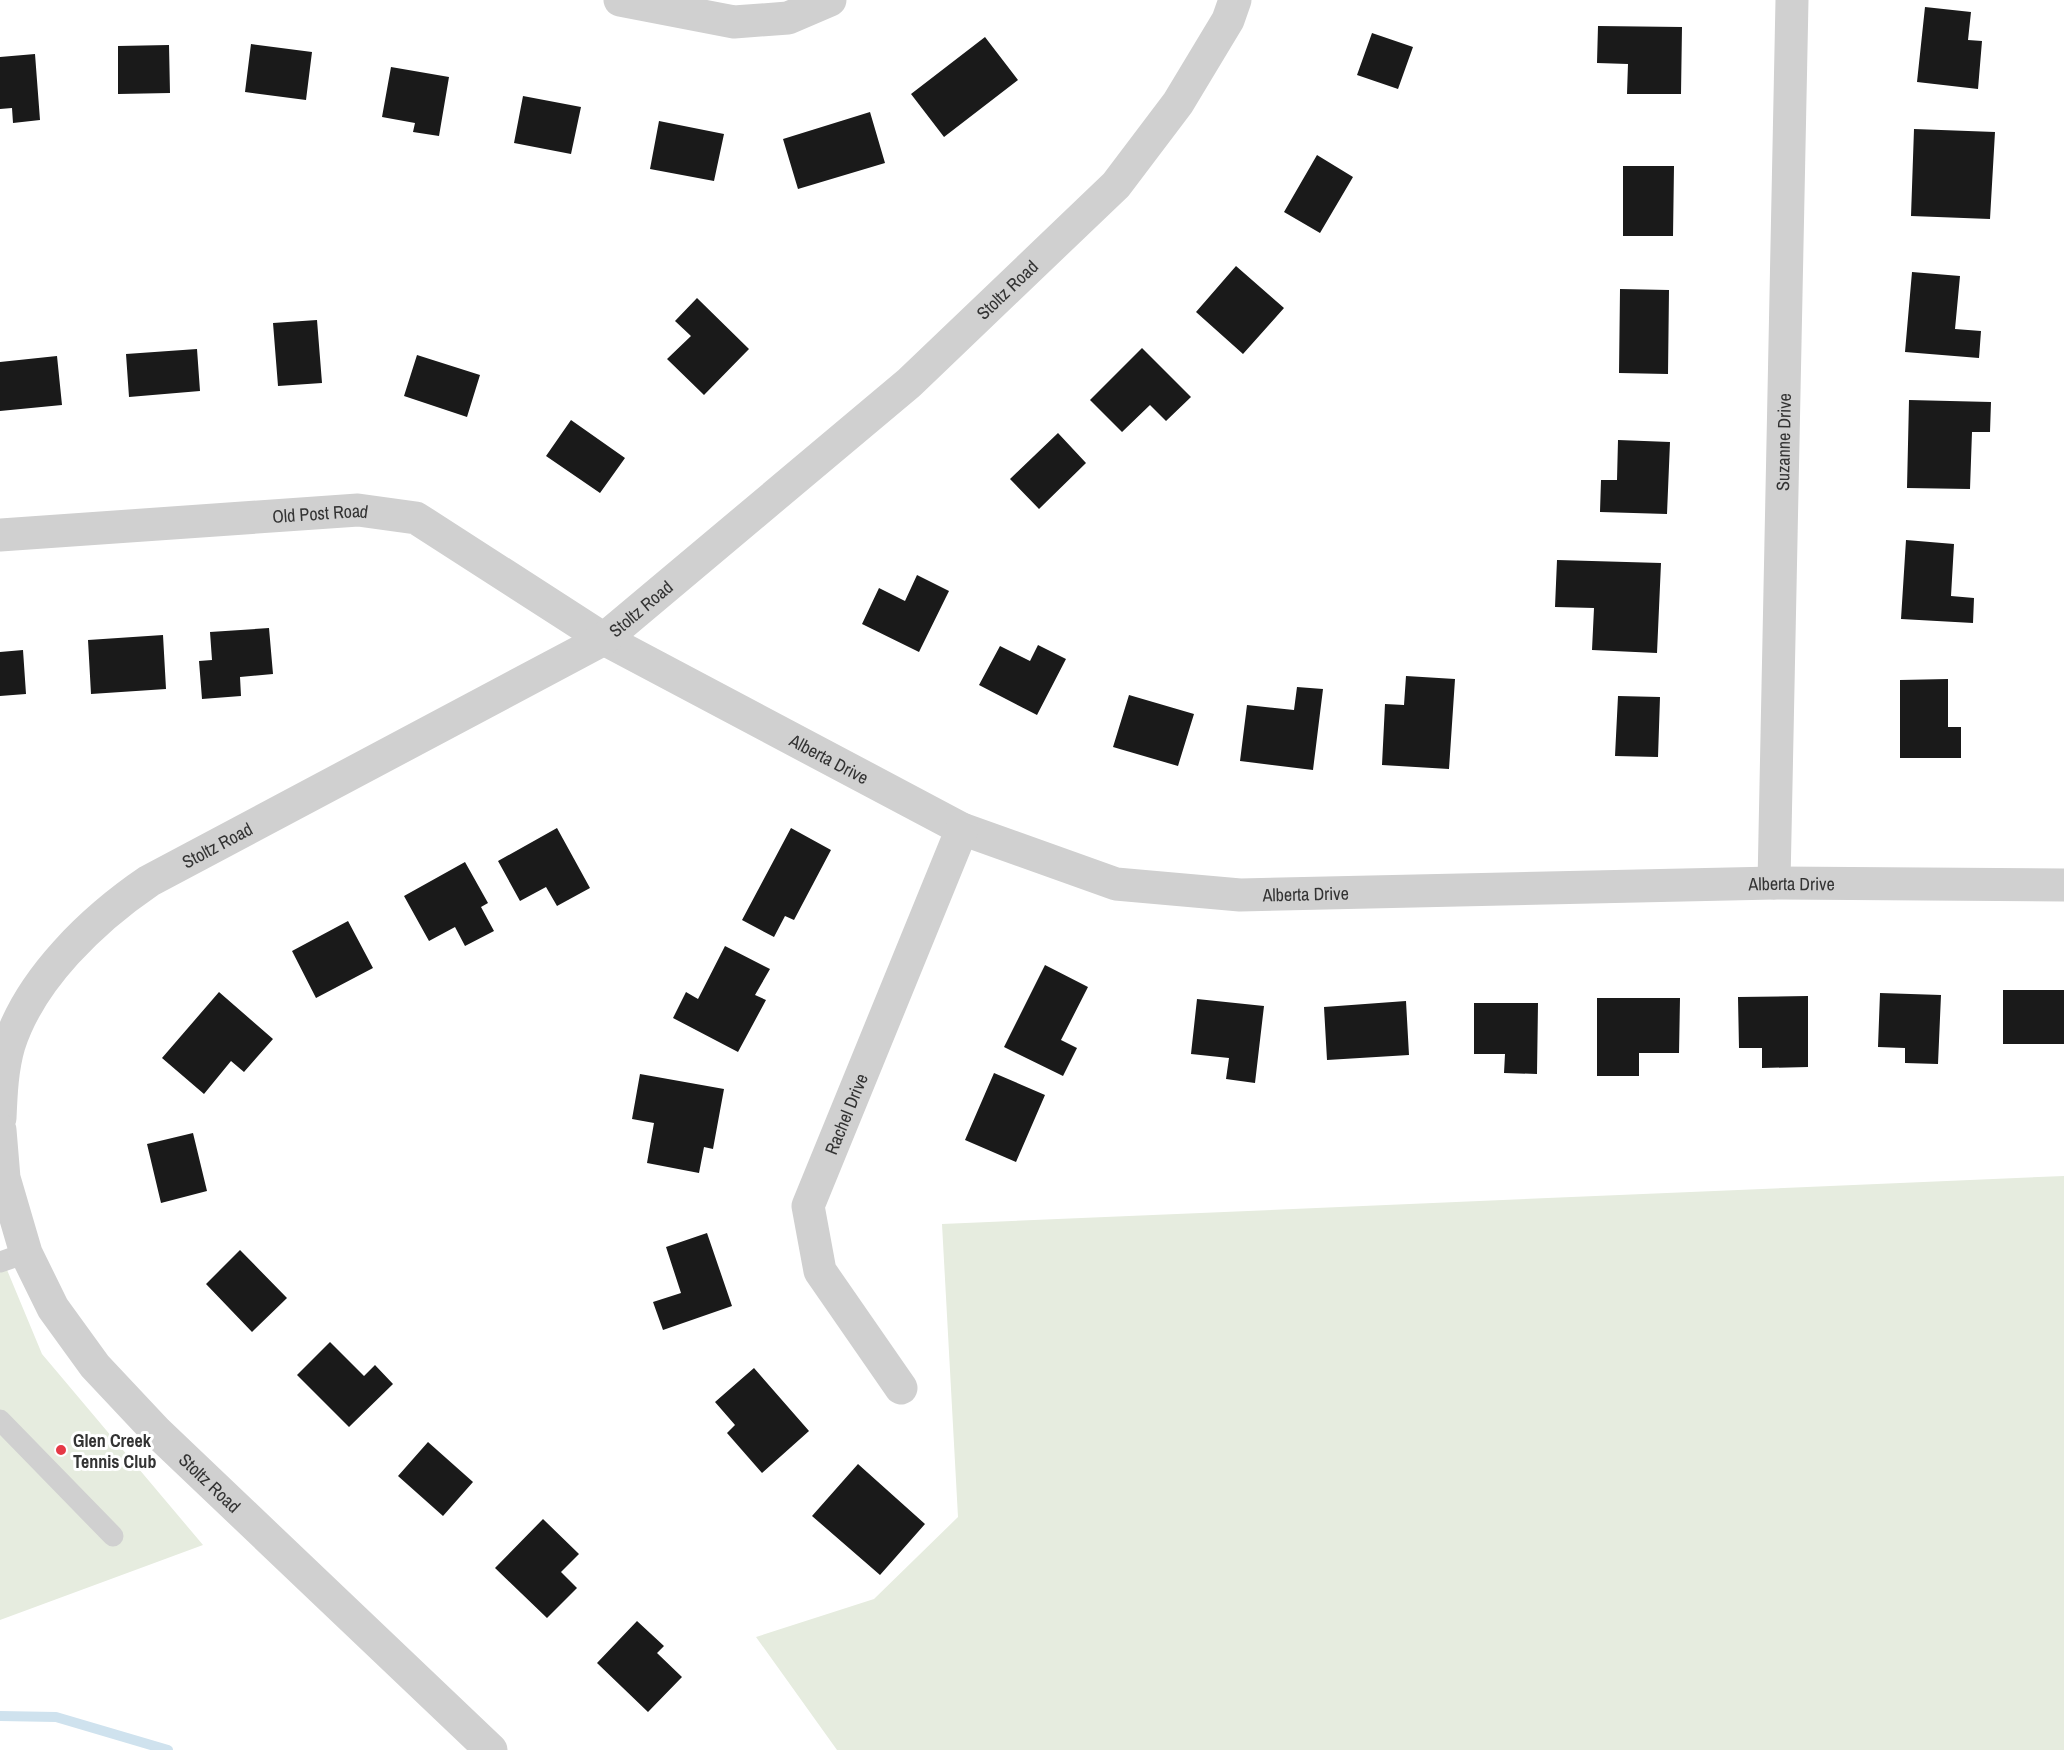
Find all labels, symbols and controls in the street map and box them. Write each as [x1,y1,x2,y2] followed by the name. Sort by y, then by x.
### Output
[971,254,1043,325] street label: Stoltz Road
[1769,393,1796,491] street label: Suzanne Drive
[271,497,370,528] street label: Old Post Road
[603,574,678,642] street label: Stoltz Road
[784,727,873,790] street label: Alberta Drive
[177,816,257,874] street label: Stoltz Road
[1747,870,1835,896] street label: Alberta Drive
[1261,880,1349,907] street label: Alberta Drive
[818,1070,873,1158] street label: Rachel Drive
[73,1428,156,1474] place label: Glen Creek Tennis Club
[54,1443,68,1457] marker: Glen Creek Tennis Club
[174,1447,246,1518] street label: Stoltz Road

